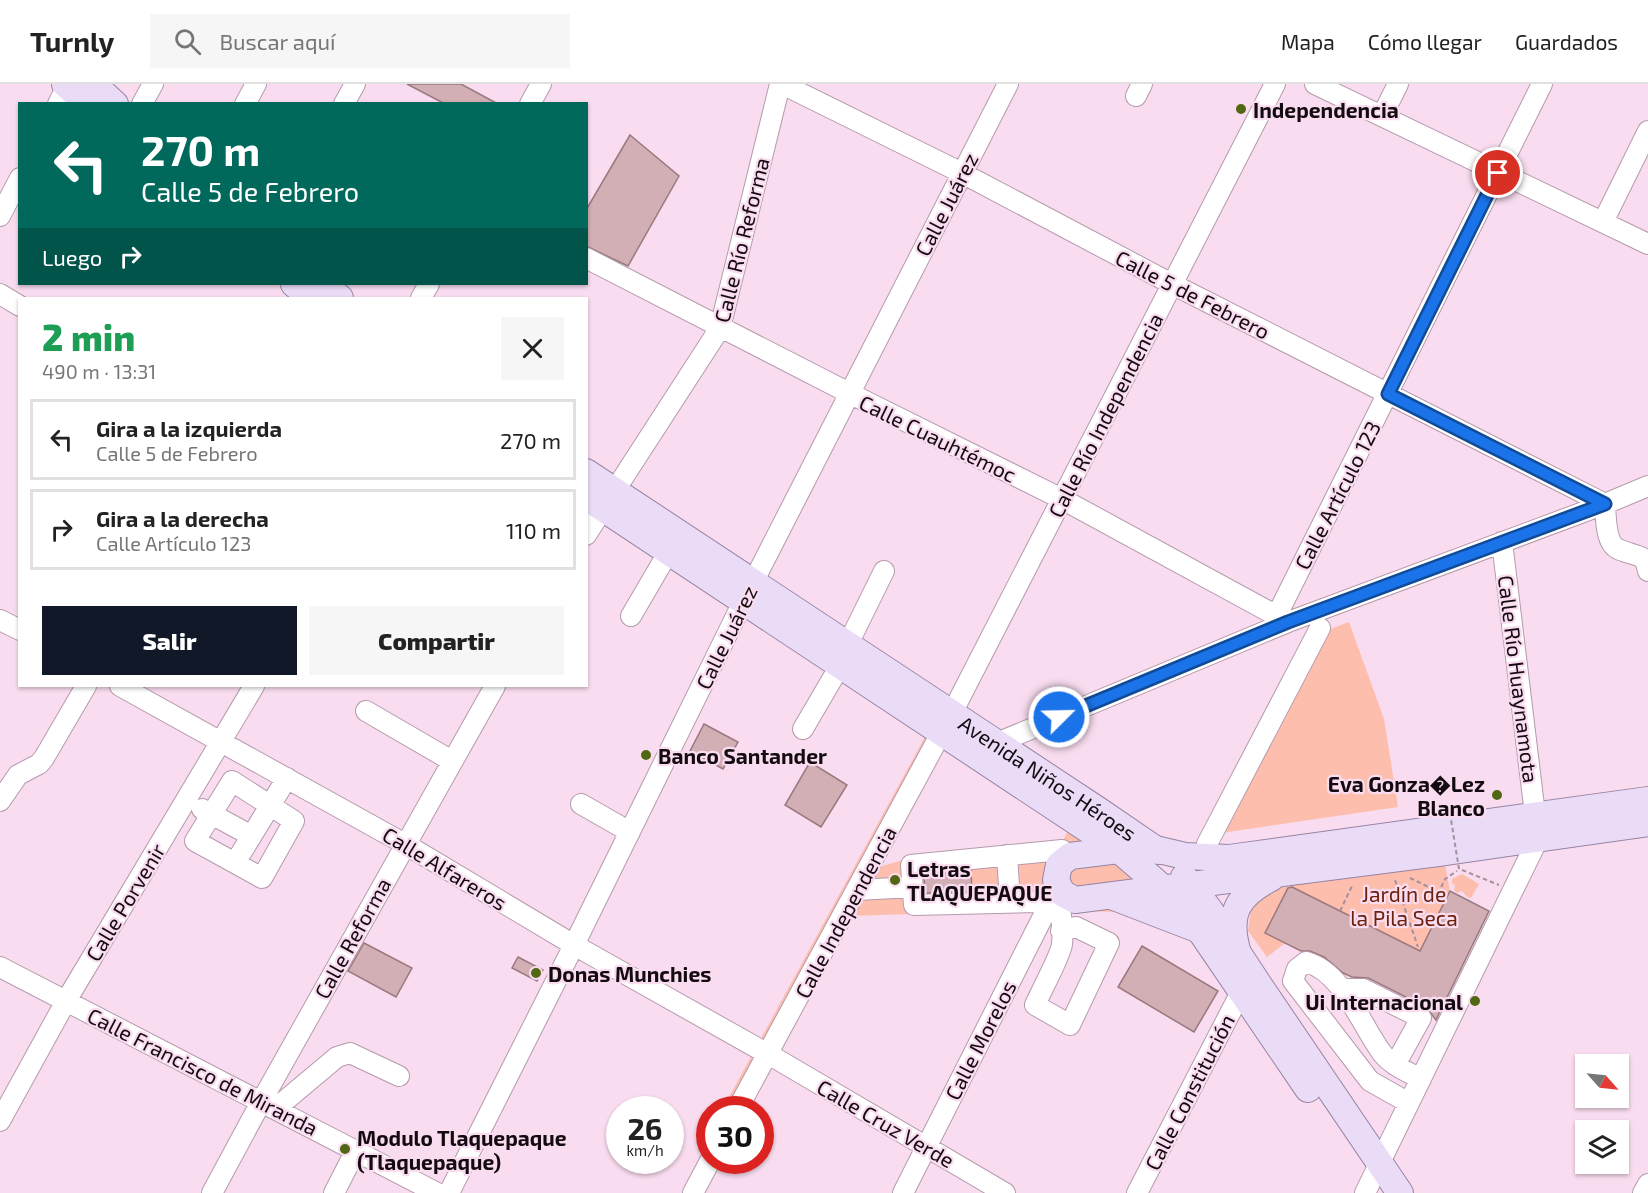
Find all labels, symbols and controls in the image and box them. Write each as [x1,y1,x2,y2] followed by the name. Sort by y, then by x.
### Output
[150,14,570,68] search box
[30,24,114,58] text: Turnly
[171,25,204,58] icon: search
[219,28,335,54] text: Buscar aquí
[1281,29,1335,54] text: Mapa
[1368,29,1482,54] text: Cómo llegar
[1515,29,1618,54] text: Guardados
[1253,97,1399,122] place label: Independencia
[1234,102,1248,116] marker: Independencia
[141,124,260,174] text: 270 m
[42,126,120,204] icon: left
[1472,147,1523,198] pin
[909,148,983,260] street label: Calle Juárez
[708,155,774,325] street label: Calle Río Reforma
[1481,156,1514,189] icon: arrive
[141,175,359,207] text: Calle 5 de Febrero
[114,240,147,273] icon: right
[42,244,102,270] text: Luego
[1112,244,1274,344] street label: Calle 5 de Febrero
[1043,309,1167,521] street label: Calle Río Independencia
[42,315,135,358] text: 2 min
[501,317,564,380] button: close
[42,359,156,383] text: 490 m · 13:31
[855,389,1021,487] street label: Calle Cuauhtémoc
[96,415,282,441] text: Gira a la izquierda
[1289,417,1385,573] street label: Calle Artículo 123
[45,423,78,456] icon: left
[500,427,561,453] text: 270 m
[96,441,258,465] text: Calle 5 de Febrero
[96,505,269,531] text: Gira a la derecha
[45,513,78,546] icon: right
[506,517,561,543] text: 110 m
[96,531,251,555] text: Calle Artículo 123
[1494,574,1544,784] street label: Calle Río Huaynamota
[690,581,762,693] street label: Calle Juárez
[42,606,297,675] button: Salir
[309,606,564,675] button: Compartir
[1027,685,1091,749] position arrow
[955,710,1142,845] street label: Avenida Niños Héroes
[658,743,827,768] place label: Banco Santander
[639,748,653,762] marker: Banco Santander
[1328,771,1485,820] place label: Eva Gonza�Lez Blanco
[1490,788,1504,802] marker: Eva Gonza�Lez Blanco
[378,821,512,915] street label: Calle Alfareros
[789,822,901,1002] street label: Calle Independencia
[80,838,170,965] street label: Calle Porvenir
[907,856,1052,906] place label: Letras TLAQUEPAQUE
[309,873,395,1003] street label: Calle Reforma
[888,873,902,887] marker: Letras TLAQUEPAQUE
[1350,881,1458,930] park label: Jardín de la Pila Seca
[548,961,711,986] place label: Donas Munchies
[529,966,543,980] marker: Donas Munchies
[939,976,1021,1104] street label: Calle Morelos
[1305,989,1463,1014] place label: Ui Internacional
[1468,994,1482,1008] marker: Ui Internacional
[84,1002,322,1140] street label: Calle Francisco de Miranda
[1139,1010,1239,1174] street label: Calle Constitución
[1575,1054,1629,1108] north arrow
[1575,1054,1629,1174] map controls
[813,1074,959,1172] street label: Calle Cruz Verde
[696,1096,774,1174] speed limit sign: 30
[627,1110,663,1146] text: 26
[1575,1120,1629,1174] button: layers
[357,1125,567,1174] place label: Modulo Tlaquepaque (Tlaquepaque)
[626,1141,664,1159] text: km/h
[338,1142,352,1156] marker: Modulo Tlaquepaque (Tlaquepaque)

